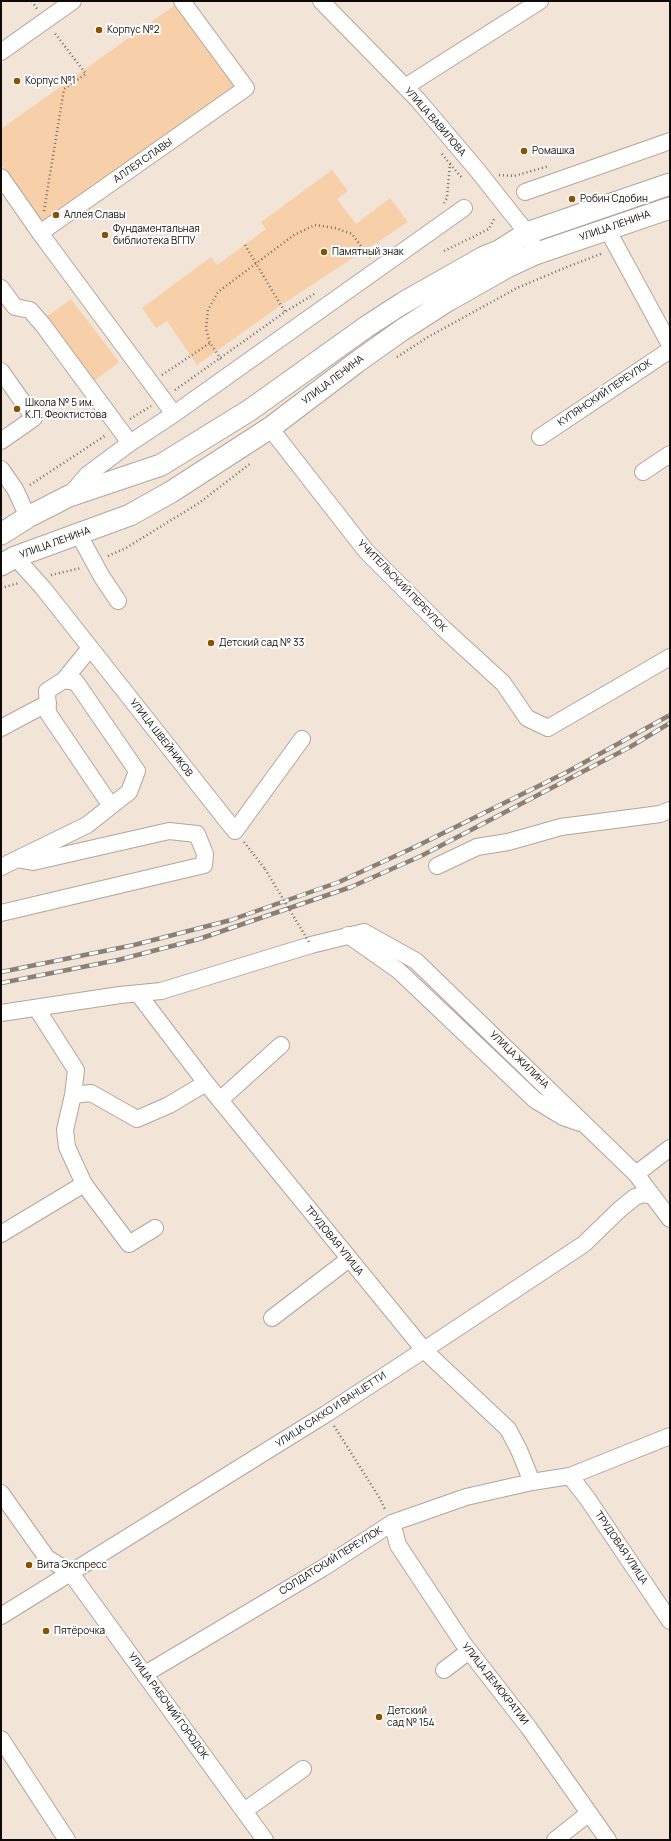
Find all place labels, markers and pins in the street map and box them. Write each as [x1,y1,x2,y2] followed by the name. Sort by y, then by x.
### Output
[107,24,159,36] place label: Корпус №2
[94,25,104,35] marker: Корпус №2
[25,75,76,87] place label: Корпус №1
[12,76,22,86] marker: Корпус №1
[532,145,575,157] place label: Ромашка
[519,146,529,156] marker: Ромашка
[580,193,648,205] place label: Робин Сдобин
[567,194,577,204] marker: Робин Сдобин
[64,209,126,221] place label: Аллея Славы
[51,210,61,220] marker: Аллея Славы
[113,223,200,246] place label: Фундаментальная библиотека ВГПУ
[100,230,110,240] marker: Фундаментальная библиотека ВГПУ
[332,246,404,258] place label: Памятный знак
[319,247,329,257] marker: Памятный знак
[25,397,107,420] place label: Школа № 5 им. К.П. Феоктистова
[12,404,22,414] marker: Школа № 5 им. К.П. Феоктистова
[219,637,304,649] place label: Детский сад № 33
[206,638,216,648] marker: Детский сад № 33
[37,1559,107,1571] place label: Вита Экспресс
[24,1560,34,1570] marker: Вита Экспресс
[54,1625,105,1637] place label: Пятёрочка
[41,1626,51,1636] marker: Пятёрочка
[387,1705,435,1728] place label: Детский сад № 154
[374,1712,384,1722] marker: Детский сад № 154

